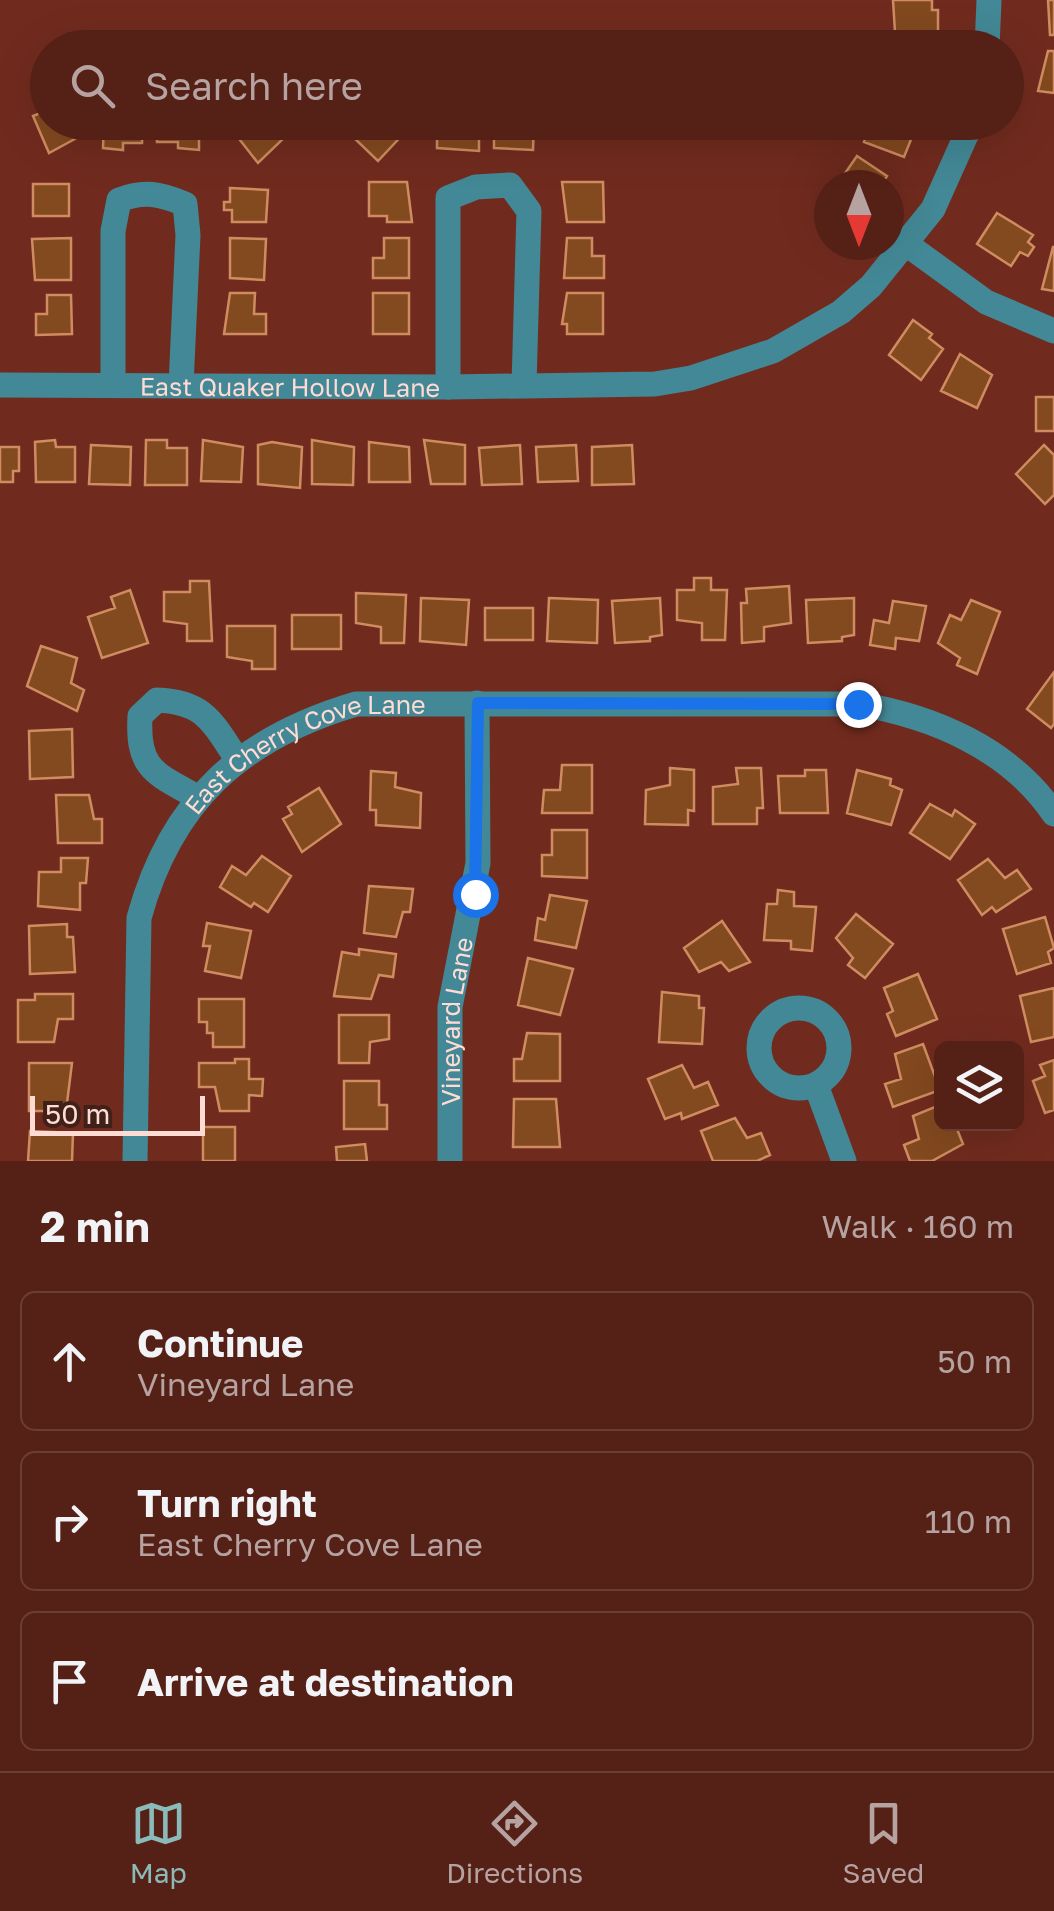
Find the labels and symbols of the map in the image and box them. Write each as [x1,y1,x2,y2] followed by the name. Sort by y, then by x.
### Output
[814,170,904,260] north arrow
[140,370,440,402] street label: East Quaker Hollow Lane
[836,682,882,728] route end
[177,688,426,820] street label: East Cherry Cove Lane
[453,872,499,918] route start
[435,934,479,1106] street label: Vineyard Lane
[30,1091,205,1136] scale bar

